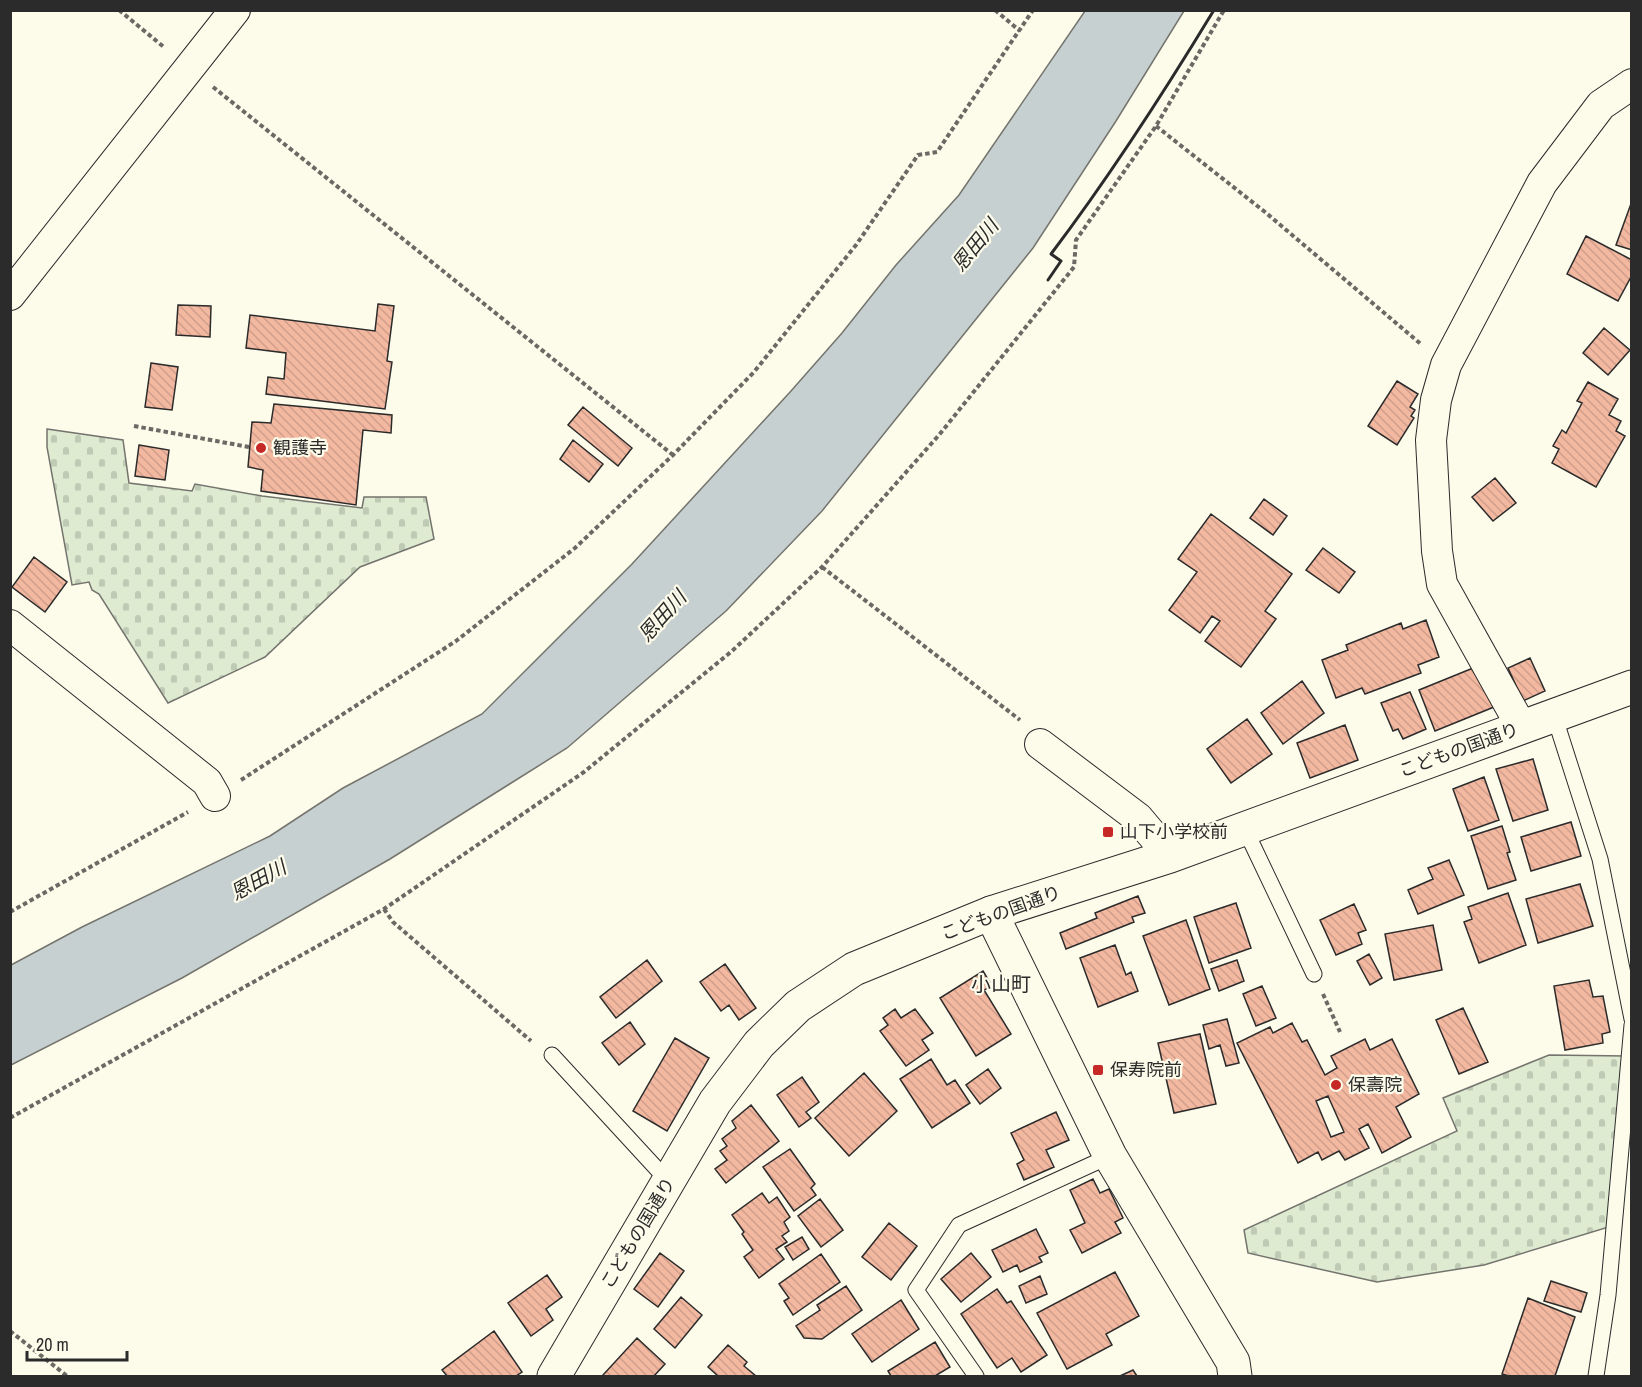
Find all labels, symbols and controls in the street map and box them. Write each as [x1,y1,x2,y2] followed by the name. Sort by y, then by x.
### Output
[945,211,1005,276] water label: 恩田川
[273,435,327,460] place label: 観護寺
[254,441,268,455] marker: 観護寺
[632,583,693,647] water label: 恩田川
[1395,716,1522,783] street label: こどもの国通り
[1120,819,1228,844] place label: 山下小学校前
[1101,825,1115,839] marker: 山下小学校前
[225,852,292,906] water label: 恩田川
[937,879,1064,946] street label: こどもの国通り
[971,970,1031,997] district label: 小山町
[1110,1057,1182,1082] place label: 保寿院前
[1091,1063,1105,1077] marker: 保寿院前
[1348,1072,1402,1097] place label: 保壽院
[1329,1078,1343,1092] marker: 保壽院
[594,1172,681,1293] street label: こどもの国通り
[27,1324,128,1362] scale bar
[36,1332,69,1357] text: 20 m

